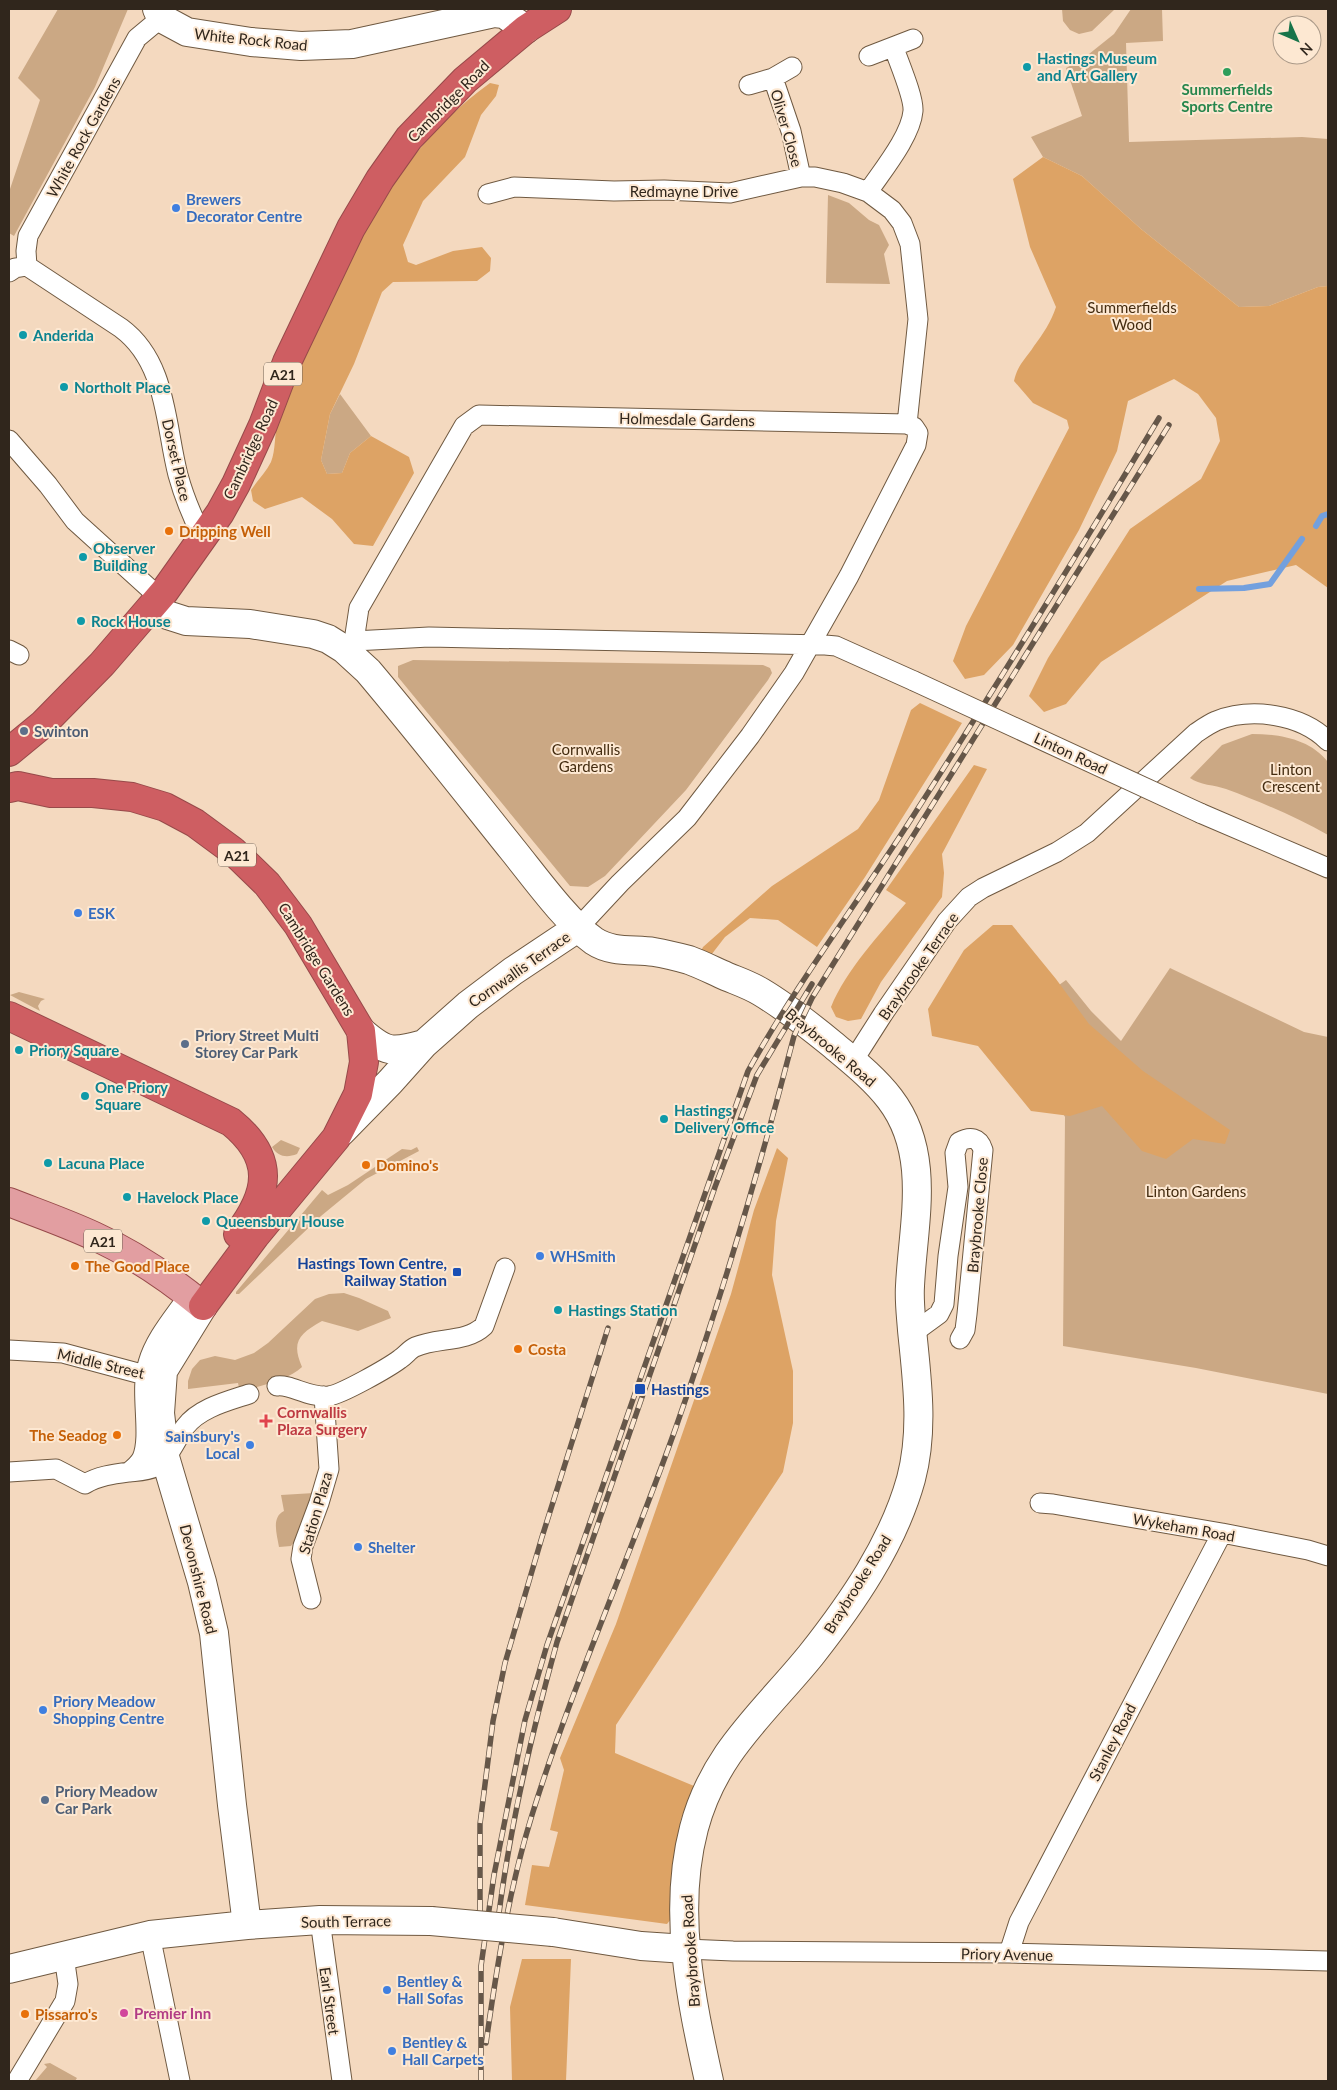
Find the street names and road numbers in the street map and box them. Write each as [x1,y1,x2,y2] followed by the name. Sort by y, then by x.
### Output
[193,24,309,54] street label: White Rock Road
[403,56,493,146] street label: Cambridge Road
[42,73,124,201] street label: White Rock Gardens
[767,87,807,169] street label: Oliver Close
[630,182,738,200] street label: Redmayne Drive
[264,362,302,386] road number: A21
[219,396,281,502] street label: Cambridge Road
[619,409,755,429] street label: Holmesdale Gardens
[159,417,195,503] street label: Dorset Place
[1031,728,1111,778] street label: Linton Road
[218,844,256,866] road number: A21
[275,899,359,1019] street label: Cambridge Gardens
[874,909,962,1023] street label: Braybrooke Terrace
[465,927,573,1011] street label: Cornwallis Terrace
[782,1004,880,1090] street label: Braybrooke Road
[963,1156,991,1274] street label: Braybrooke Close
[84,1230,122,1252] road number: A21
[56,1344,147,1382] street label: Middle Street
[295,1470,335,1556] street label: Station Plaza
[1132,1509,1236,1545] street label: Wykeham Road
[177,1522,221,1636] street label: Devonshire Road
[820,1531,894,1637] street label: Braybrooke Road
[1085,1700,1139,1784] street label: Stanley Road
[677,1894,703,2008] street label: Braybrooke Road
[301,1911,391,1931] street label: South Terrace
[961,1944,1053,1964] street label: Priory Avenue
[316,1966,344,2037] street label: Earl Street

